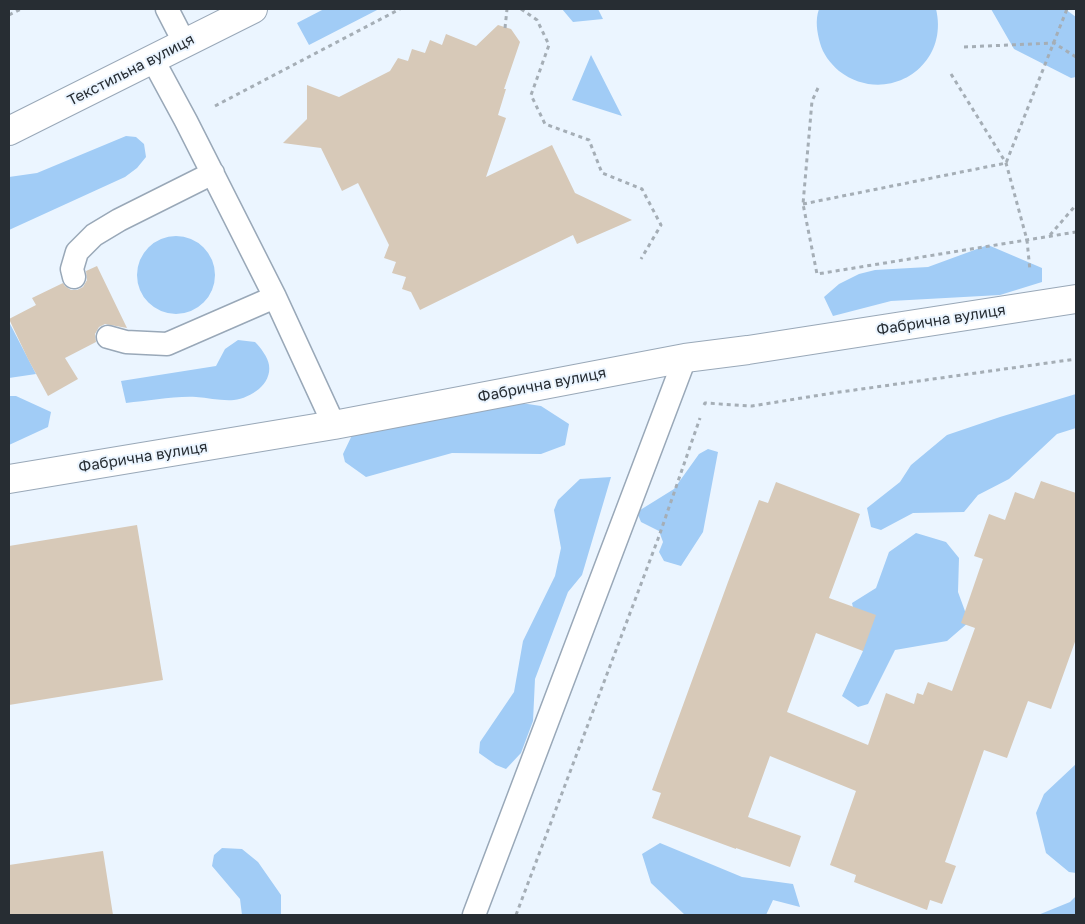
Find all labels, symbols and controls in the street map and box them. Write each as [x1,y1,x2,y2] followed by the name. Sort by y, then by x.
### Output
[65,30,197,110] street label: Текстильна вулиця
[875,301,1007,339] street label: Фабрична вулиця
[476,364,608,406] street label: Фабрична вулиця
[77,438,209,476] street label: Фабрична вулиця

